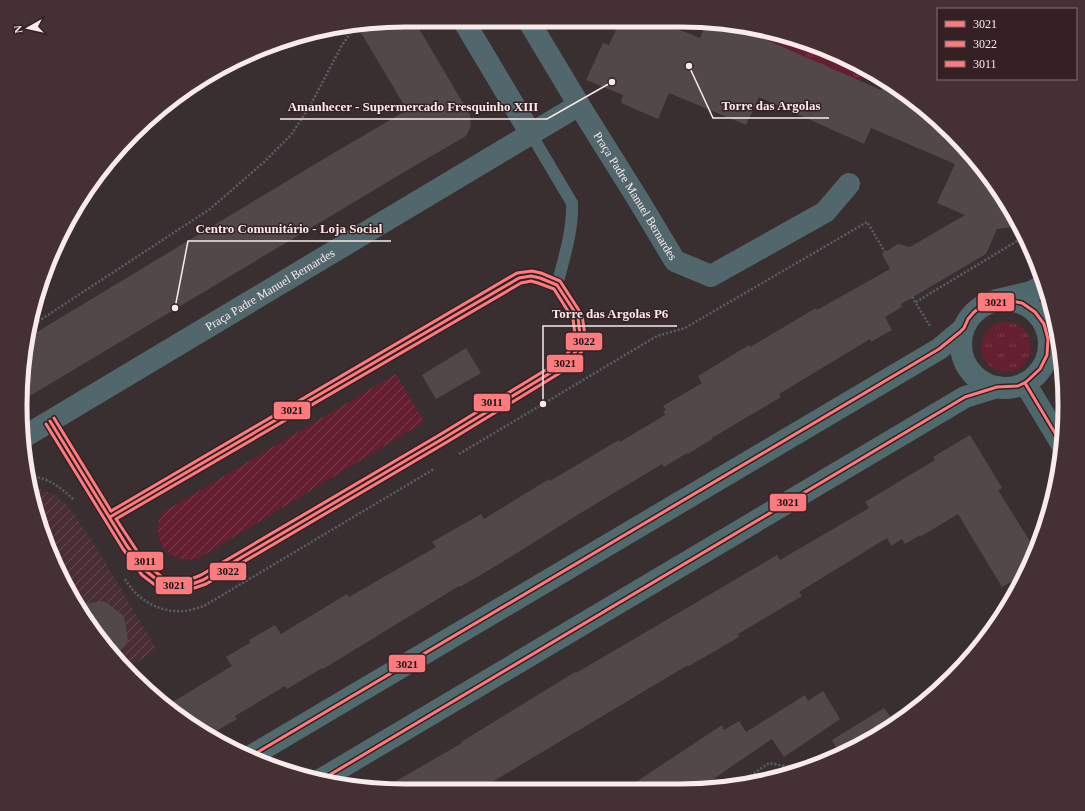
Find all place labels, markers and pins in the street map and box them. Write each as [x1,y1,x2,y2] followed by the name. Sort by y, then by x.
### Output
[713,93,829,118] callout: Torre das Argolas
[280,94,547,119] callout: Amanhecer - Supermercado Fresquinho XIII
[188,216,391,241] callout: Centro Comunitário - Loja Social
[543,301,677,326] callout: Torre das Argolas P6

